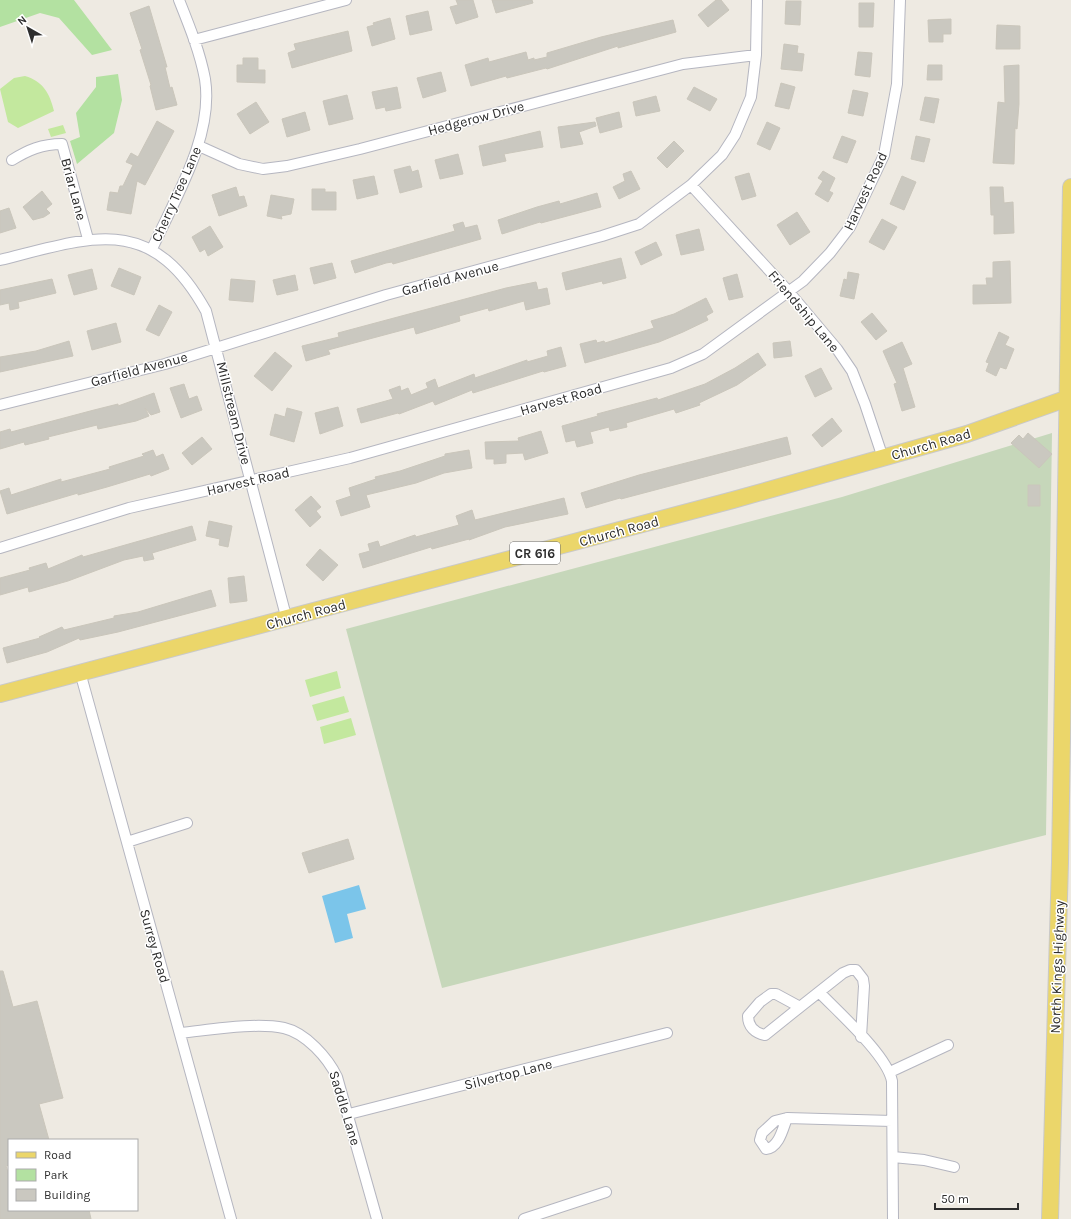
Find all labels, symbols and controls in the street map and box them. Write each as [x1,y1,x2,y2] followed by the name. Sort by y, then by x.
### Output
[8,8,48,48] north arrow
[15,13,29,28] text: N
[426,97,526,139] street label: Hedgerow Drive
[148,144,205,245] street label: Cherry Tree Lane
[840,149,891,233] street label: Harvest Road
[57,156,90,222] street label: Briar Lane
[400,257,500,300] street label: Garfield Avenue
[764,267,843,356] street label: Friendship Lane
[89,348,189,391] street label: Garfield Avenue
[212,360,255,466] street label: Millstream Drive
[518,380,604,419] street label: Harvest Road
[889,425,973,464] street label: Church Road
[205,464,291,499] street label: Harvest Road
[577,513,661,550] street label: Church Road
[510,542,560,564] road number: CR 616
[264,596,348,633] street label: Church Road
[1047,900,1068,1034] street label: North Kings Highway
[136,907,173,985] street label: Surrey Road
[462,1055,554,1094] street label: Silvertop Lane
[325,1069,364,1147] street label: Saddle Lane
[8,1139,138,1211] legend
[44,1148,72,1162] text: Road
[44,1168,69,1182] text: Park
[935,1185,1018,1211] scale bar
[44,1188,91,1202] text: Building
[941,1192,969,1206] text: 50 m

